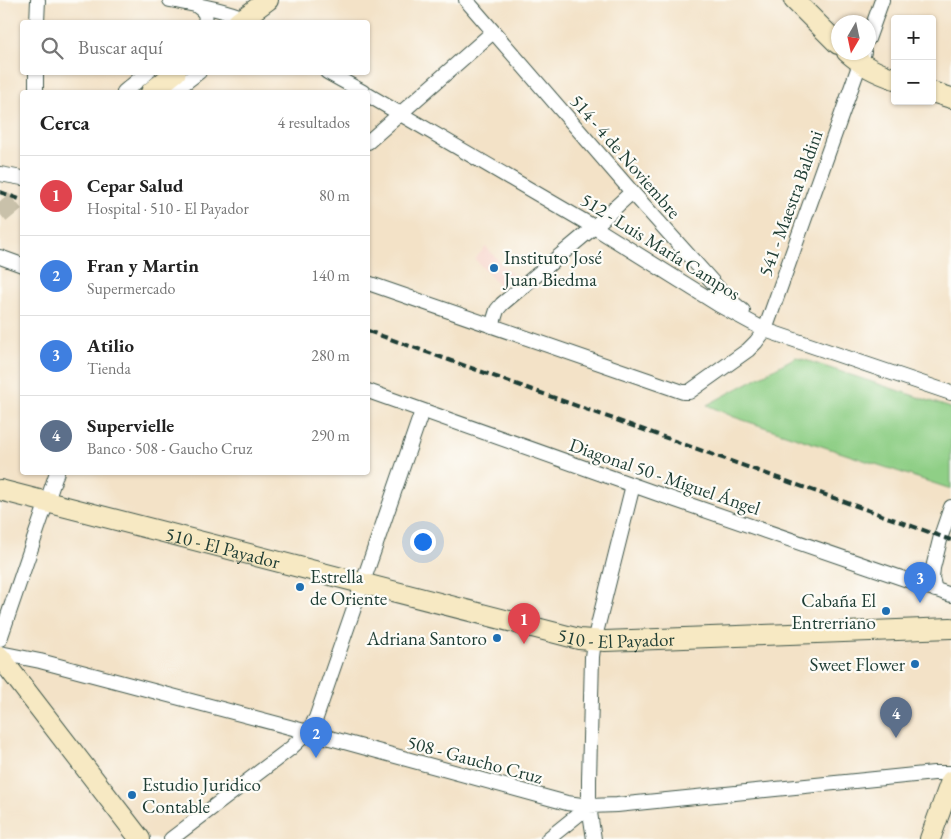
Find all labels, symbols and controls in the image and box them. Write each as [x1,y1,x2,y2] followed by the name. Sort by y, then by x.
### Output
[831,15,876,60] north arrow
[891,15,936,105] map controls
[891,15,936,60] button: +
[20,20,370,75] search box
[38,34,66,62] icon: search
[78,35,163,60] text: Buscar aquí
[891,60,936,105] button: −
[565,89,686,224] street label: 514 - 4 de Noviembre
[40,109,90,136] text: Cerca
[278,112,350,133] text: 4 resultados
[752,126,829,280] street label: 541 - Maestra Baldini
[87,173,183,198] text: Cepar Salud
[52,185,60,206] text: 1
[319,185,350,206] text: 80 m
[576,187,745,306] street label: 512 - Luis María Campos
[87,198,249,219] text: Hospital · 510 - El Payador
[502,245,602,292] place label: Instituto José Juan Biedma
[87,253,199,278] text: Fran y Martin
[488,262,500,274] marker: Instituto José Juan Biedma
[52,265,60,286] text: 2
[311,265,350,286] text: 140 m
[87,278,175,299] text: Supermercado
[87,333,134,358] text: Atilio
[52,345,60,366] text: 3
[311,345,350,366] text: 280 m
[87,358,131,379] text: Tienda
[87,413,174,438] text: Supervielle
[52,425,60,446] text: 4
[311,425,350,446] text: 290 m
[566,432,764,521] street label: Diagonal 50 - Miguel Ángel
[87,438,252,459] text: Banco · 508 - Gaucho Cruz
[163,521,283,575] street label: 510 - El Payador
[410,529,436,555] your location
[904,562,936,603] pin: 3
[310,564,387,611] place label: Estrella de Oriente
[294,581,306,593] marker: Estrella de Oriente
[791,588,876,635] place label: Cabaña El Entrerriano
[508,603,540,644] pin: 1
[880,605,892,617] marker: Cabaña El Entrerriano
[555,622,676,654] street label: 510 - El Payador
[366,626,487,651] place label: Adriana Santoro
[491,632,503,644] marker: Adriana Santoro
[810,652,906,677] place label: Sweet Flower
[909,658,921,670] marker: Sweet Flower
[880,697,912,738] pin: 4
[300,717,332,758] pin: 2
[404,729,546,790] street label: 508 - Gaucho Cruz
[142,772,261,819] place label: Estudio Juridico Contable
[126,789,138,801] marker: Estudio Juridico Contable

